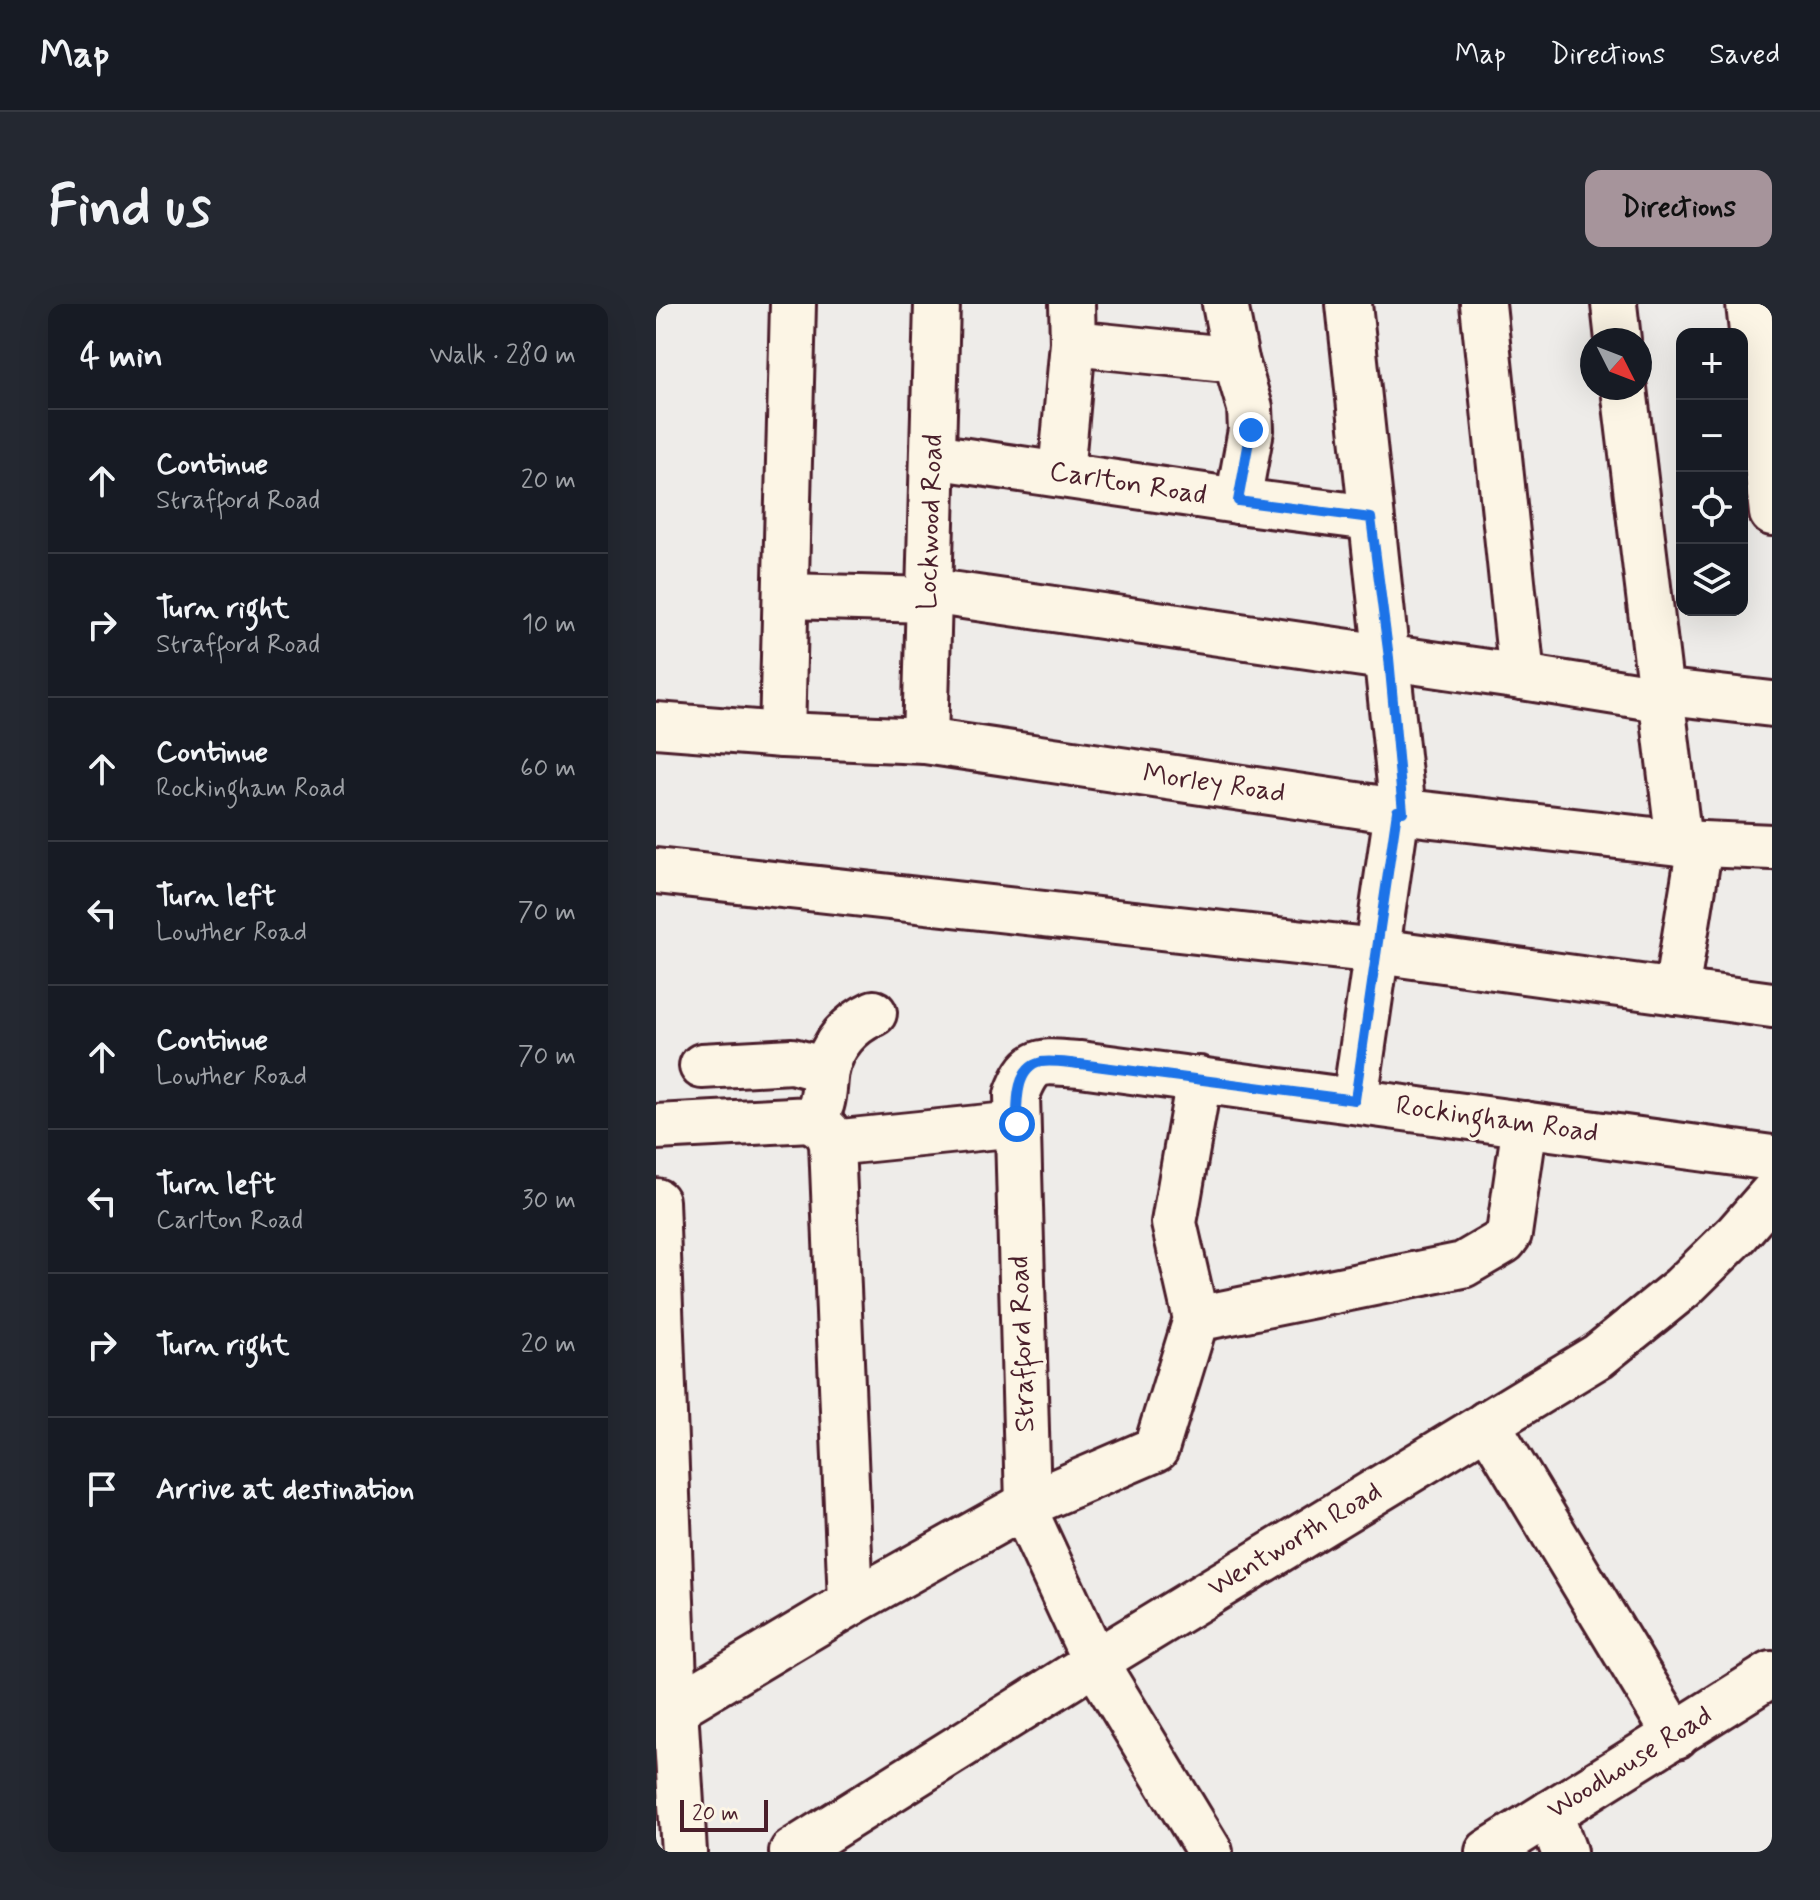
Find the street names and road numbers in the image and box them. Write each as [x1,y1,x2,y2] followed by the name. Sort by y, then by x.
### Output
[909,433,953,611] street label: Lockwood Road
[1047,453,1209,515] street label: Carlton Road
[1140,756,1288,812] street label: Morley Road
[1393,1087,1601,1155] street label: Rockingham Road
[1001,1255,1047,1433] street label: Strafford Road
[1201,1474,1389,1606] street label: Wentworth Road
[1541,1698,1719,1828] street label: Woodhouse Road

